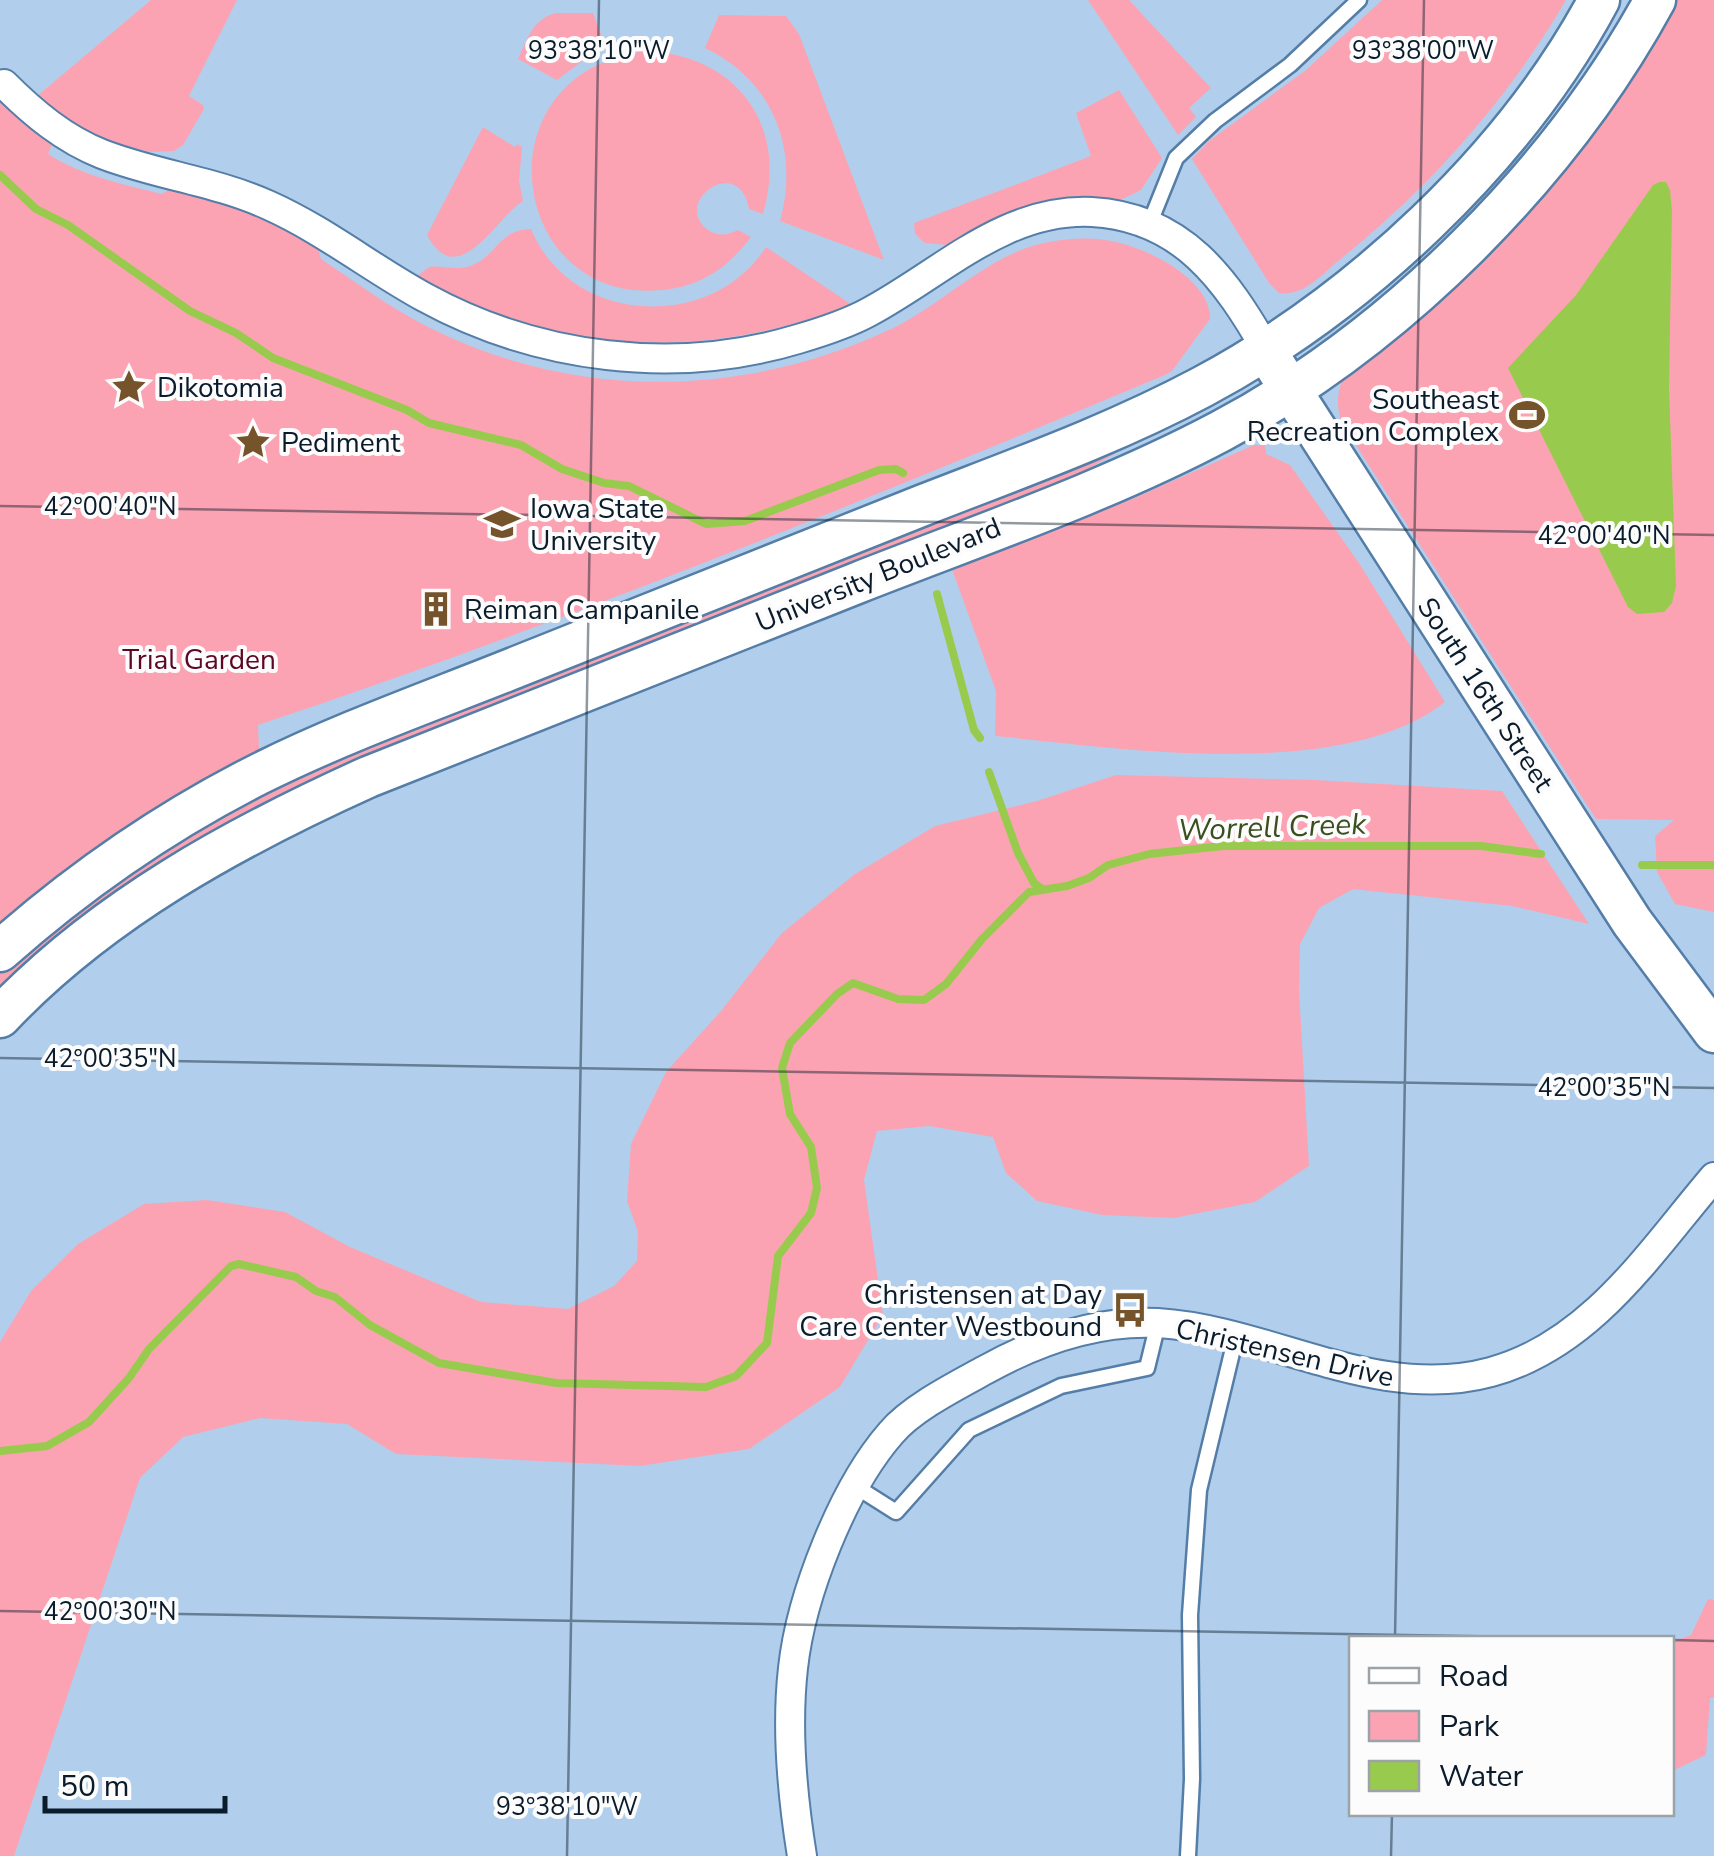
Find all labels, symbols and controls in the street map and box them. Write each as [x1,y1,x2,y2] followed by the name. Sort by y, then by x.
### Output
[528,34,670,68] text: 93°38'10"W
[1352,34,1494,68] text: 93°38'00"W
[110,368,148,406] place icon: Dikotomia
[157,369,284,407] place label: Dikotomia
[1247,381,1499,451] place label: Southeast Recreation Complex
[1508,396,1546,434] sports icon: Southeast Recreation Complex
[234,423,272,461] place icon: Pediment
[281,424,401,462] place label: Pediment
[43,490,177,524] text: 42°00'40"N
[530,490,664,560] place label: Iowa State University
[483,505,521,543] school or university icon: Iowa State University
[750,508,1007,642] street label: University Boulevard
[1537,519,1671,553] text: 42°00'40"N
[417,590,455,628] building icon: Reiman Campanile
[1408,590,1562,799] street label: South 16th Street
[464,591,700,629] place label: Reiman Campanile
[122,641,276,679] park label: Trial Garden
[1177,804,1368,851] water label: Worrell Creek
[43,1042,177,1076] text: 42°00'35"N
[1537,1071,1671,1105] text: 42°00'35"N
[799,1276,1103,1346] place label: Christensen at Day Care Center Westbound
[1111,1291,1149,1329] bus stop icon: Christensen at Day Care Center Westbound
[1172,1309,1398,1397] street label: Christensen Drive
[43,1595,177,1629] text: 42°00'30"N
[1349,1636,1674,1816] legend
[1439,1656,1509,1697] text: Road
[1439,1706,1500,1747] text: Park
[45,1751,225,1813] scale bar
[1439,1756,1524,1797] text: Water
[60,1766,129,1807] text: 50 m
[496,1790,638,1824] text: 93°38'10"W

